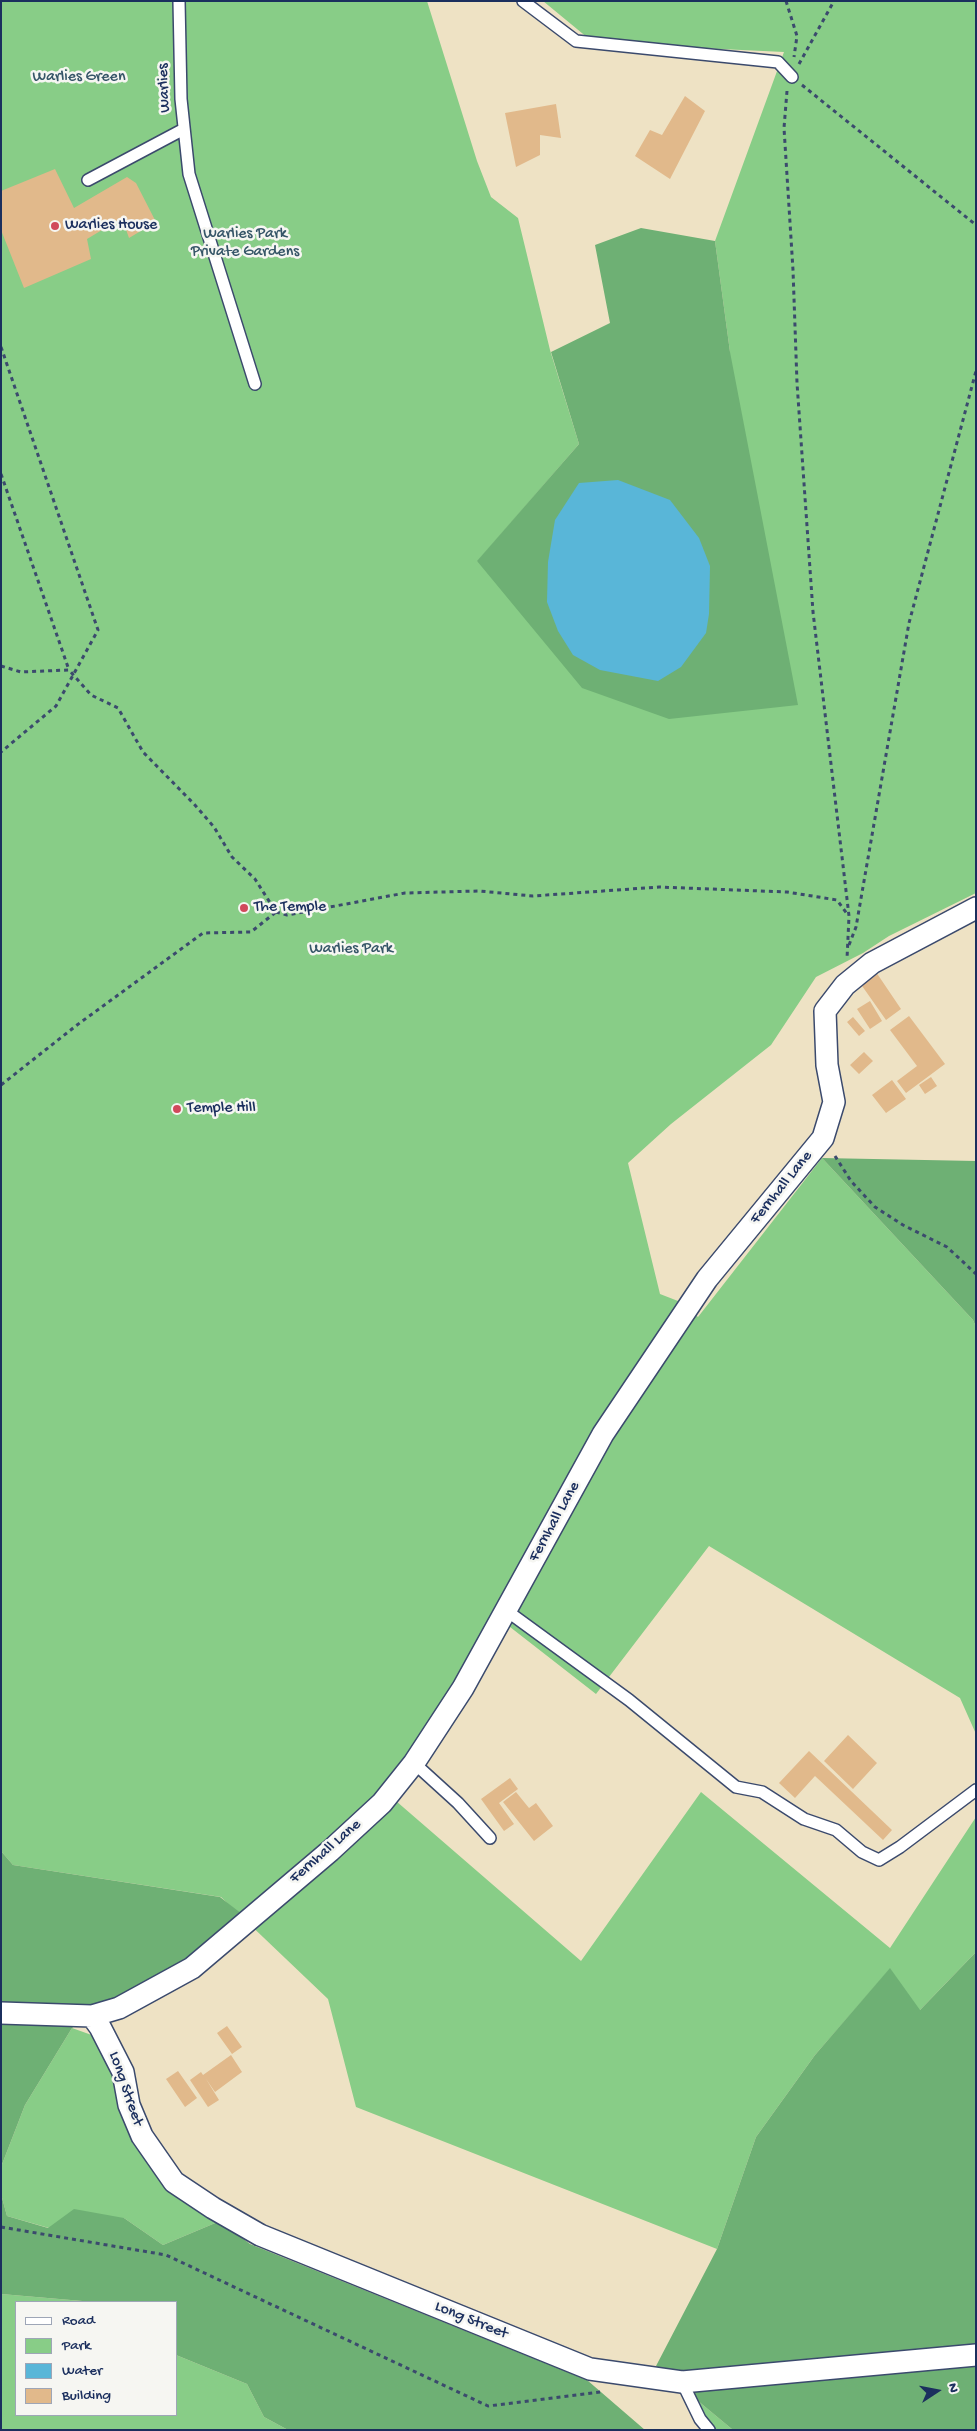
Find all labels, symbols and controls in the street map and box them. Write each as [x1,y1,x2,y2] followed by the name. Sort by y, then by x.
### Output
[154,63,176,113] street label: Warlies
[33,68,125,88] park label: Warlies Green
[65,216,157,236] place label: Warlies House
[49,220,61,232] marker: Warlies House
[191,225,299,263] park label: Warlies Park Private Gardens
[254,898,326,918] place label: The Temple
[238,902,250,914] marker: The Temple
[309,940,393,960] park label: Warlies Park
[187,1099,256,1119] place label: Temple Hill
[171,1103,183,1115] marker: Temple Hill
[747,1148,817,1228] street label: Fernhall Lane
[525,1479,585,1565] street label: Fernhall Lane
[286,1816,366,1888] street label: Fernhall Lane
[103,2049,147,2129] street label: Long Street
[432,2298,510,2344] street label: Long Street
[15,2301,178,2416] legend
[62,2312,95,2330] text: Road
[62,2337,91,2355] text: Park
[62,2362,102,2380] text: Water
[912,2366,962,2416] north arrow
[943,2382,961,2394] text: N
[62,2387,111,2405] text: Building

